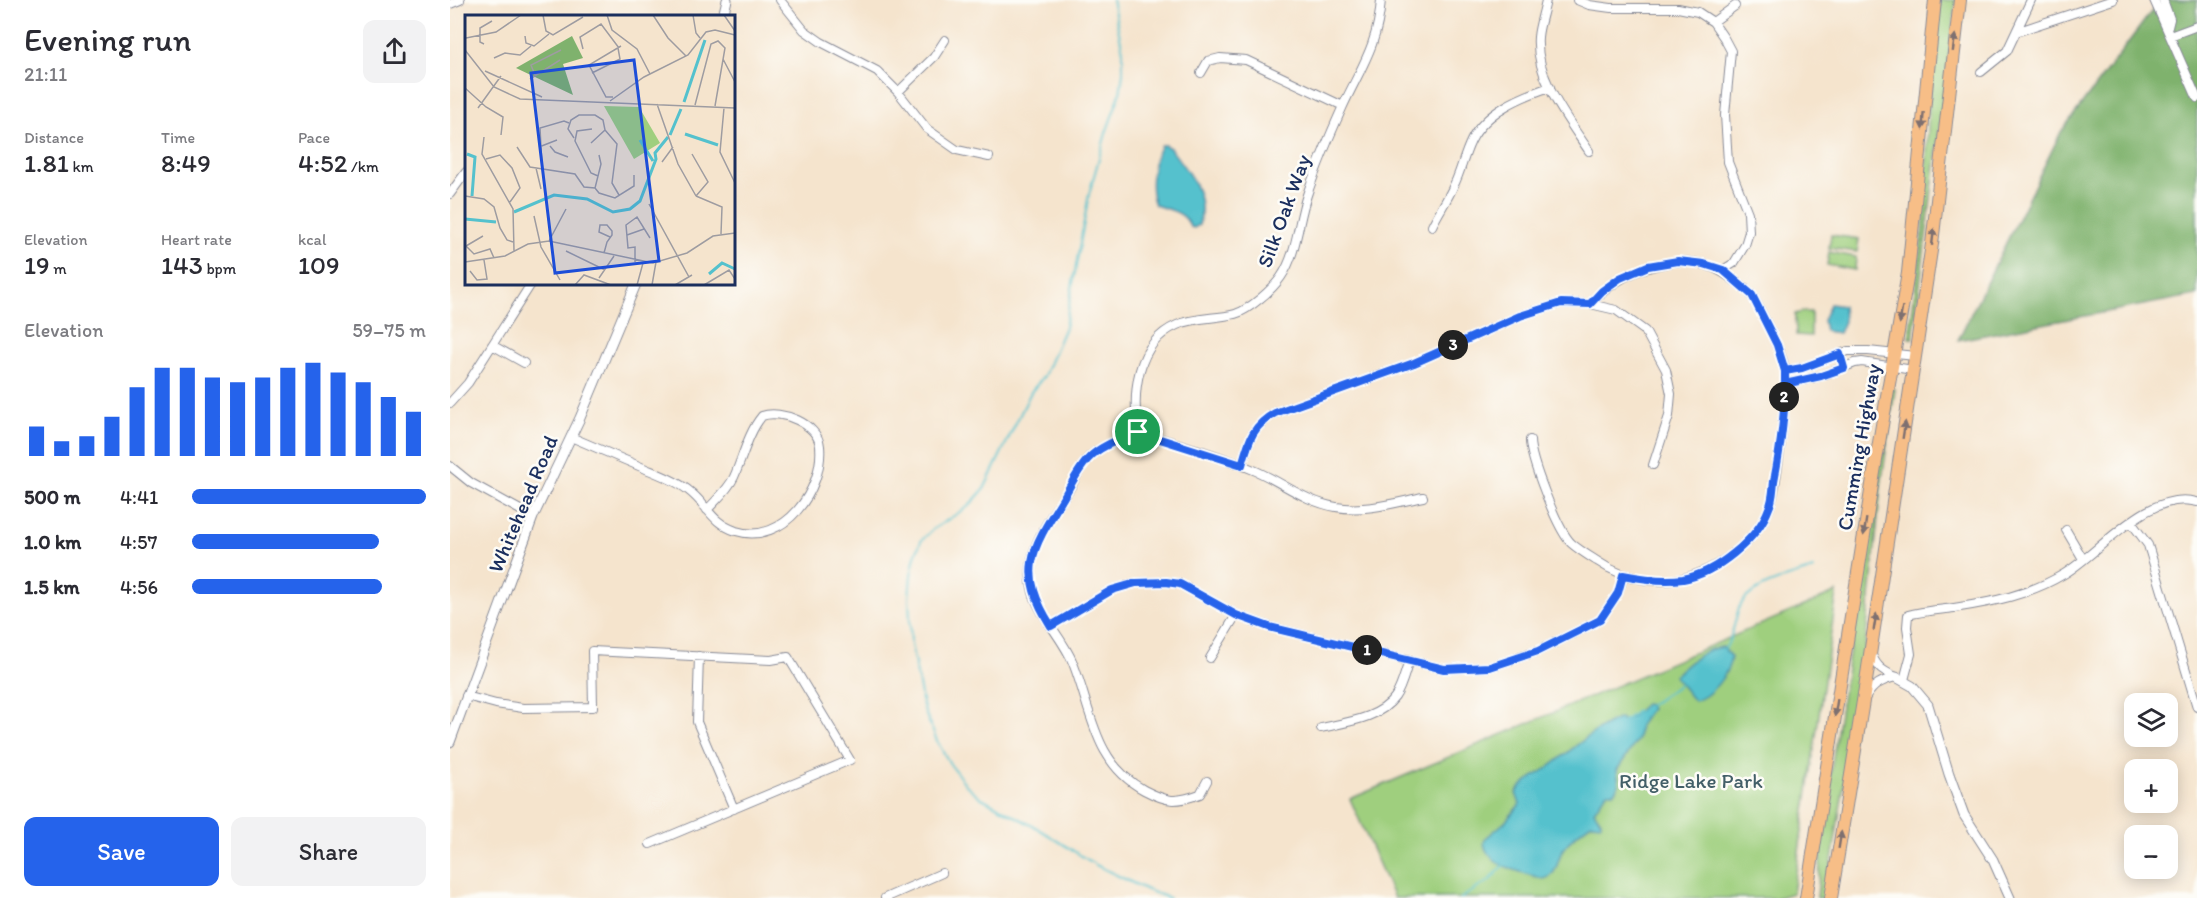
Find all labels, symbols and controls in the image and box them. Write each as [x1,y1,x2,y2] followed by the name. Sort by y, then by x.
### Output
[465,15,735,285] inset map
[24,20,191,59] text: Evening run
[363,20,426,83] button: share
[1950,33,1959,52] one-way arrow
[24,62,67,86] text: 21:11
[1918,111,1927,130] one-way arrow
[24,128,84,147] text: Distance
[161,128,195,147] text: Time
[298,128,330,147] text: Pace
[24,147,69,179] text: 1.81
[161,147,211,179] text: 8:49
[298,147,347,179] text: 4:52
[1252,151,1316,271] street label: Silk Oak Way
[69,157,94,176] text: km
[347,157,379,176] text: /km
[1929,227,1938,246] one-way arrow
[24,230,88,249] text: Elevation
[161,230,232,249] text: Heart rate
[298,230,326,249] text: kcal
[24,249,50,281] text: 19
[161,249,203,281] text: 143
[298,249,340,281] text: 109
[50,259,67,278] text: m
[203,259,236,278] text: bpm
[1897,305,1906,324] one-way arrow
[24,318,103,342] text: Elevation
[352,318,426,342] text: 59–75 m
[1438,330,1468,360] pin: 3
[1449,335,1457,354] text: 3
[1832,361,1886,532] street label: Cumming Highway
[1769,382,1799,412] pin: 2
[1780,387,1788,406] text: 2
[1112,406,1163,457] pin
[1121,415,1154,448] icon: arrive
[1900,420,1909,439] one-way arrow
[482,431,563,576] street label: Whitehead Road
[24,485,80,509] text: 500 m
[120,485,158,509] text: 4:41
[1860,518,1869,537] one-way arrow
[24,530,81,554] text: 1.0 km
[120,530,157,554] text: 4:57
[24,575,80,599] text: 1.5 km
[120,575,158,599] text: 4:56
[1870,613,1879,632] one-way arrow
[1352,635,1382,665] pin: 1
[1363,640,1371,659] text: 1
[2124,693,2178,879] map controls
[2124,693,2178,747] button: layers
[1832,698,1841,717] one-way arrow
[2124,759,2178,813] button: +
[1619,768,1763,793] park label: Ridge Lake Park
[24,817,219,886] button: Save
[231,817,426,886] button: Share
[2124,825,2178,879] button: −
[1836,831,1845,850] one-way arrow

